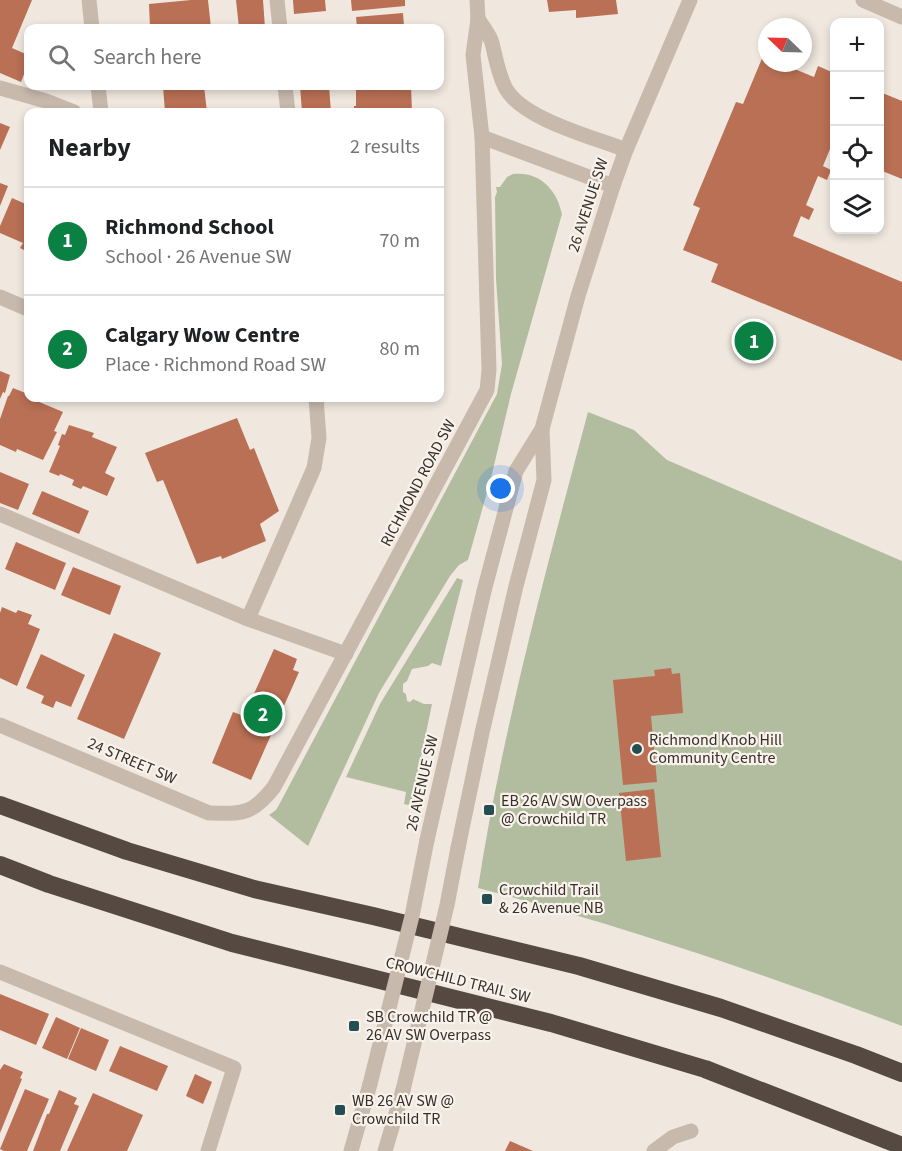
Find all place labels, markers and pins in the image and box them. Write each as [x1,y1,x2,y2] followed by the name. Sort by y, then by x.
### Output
[734,318,774,364] pin: 1
[244,692,282,736] pin: 2
[649,729,782,769] place label: Richmond Knob Hill Community Centre
[630,742,644,756] marker: Richmond Knob Hill Community Centre
[501,790,647,830] place label: EB 26 AV SW Overpass @ Crowchild TR
[482,803,496,817] marker: EB 26 AV SW Overpass @ Crowchild TR
[499,879,603,919] place label: Crowchild Trail & 26 Avenue NB
[480,892,494,906] marker: Crowchild Trail & 26 Avenue NB
[366,1006,492,1046] place label: SB Crowchild TR @ 26 AV SW Overpass
[347,1019,361,1033] marker: SB Crowchild TR @ 26 AV SW Overpass
[352,1090,454,1130] place label: WB 26 AV SW @ Crowchild TR
[333,1103,347,1117] marker: WB 26 AV SW @ Crowchild TR

